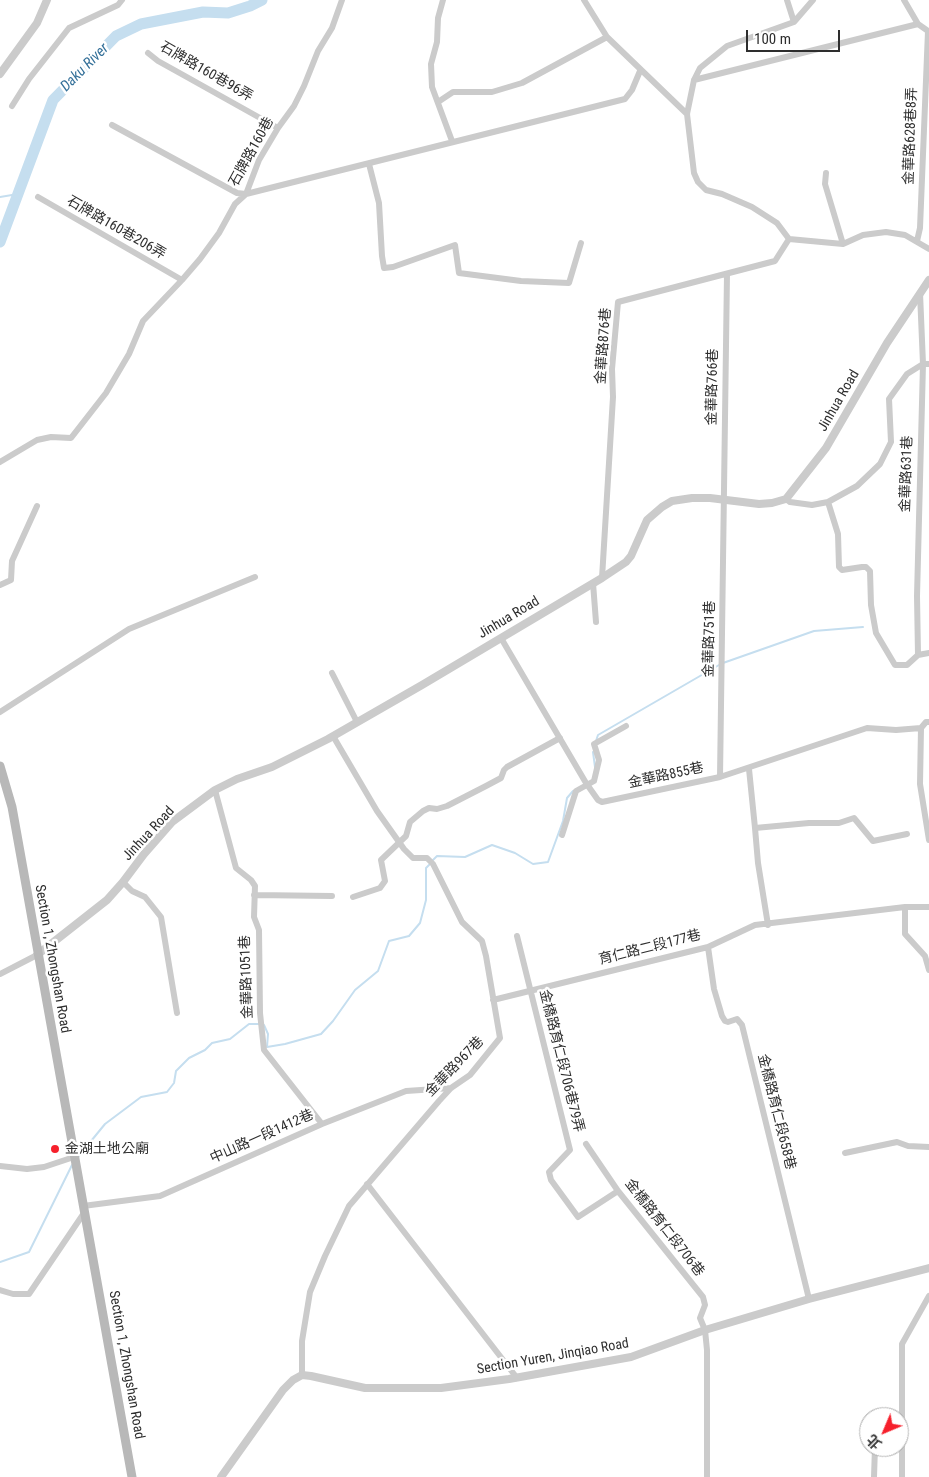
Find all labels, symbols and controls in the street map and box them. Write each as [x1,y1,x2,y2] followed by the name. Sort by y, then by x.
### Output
[749,20,843,52] scale bar
[754,30,791,48] text: 100 m
[157,39,255,105] street label: 石牌路160巷96弄
[57,40,113,96] water label: Daku River
[901,87,921,185] street label: 金華路628巷8弄
[226,114,278,190] street label: 石牌路160巷
[64,193,168,263] street label: 石牌路160巷206弄
[593,307,615,385] street label: 金華路876巷
[704,348,722,426] street label: 金華路766巷
[815,367,863,435] street label: Jinhua Road
[897,435,917,513] street label: 金華路631巷
[475,593,543,643] street label: Jinhua Road
[701,600,719,678] street label: 金華路751巷
[627,760,705,792] street label: 金華路855巷
[120,803,178,865] street label: Jinhua Road
[31,884,73,1034] street label: Section 1, Zhongshan Road
[597,927,703,969] street label: 育仁路二段177巷
[237,935,257,1019] street label: 金華路1051巷
[535,988,587,1134] street label: 金橋路育仁段706巷79弄
[422,1034,488,1100] street label: 金華路967巷
[753,1052,799,1172] street label: 金橋路育仁段658巷
[208,1107,316,1167] street label: 中山路一段1412巷
[65,1141,149,1157] place label: 金湖土地公廟
[49,1143,61,1155] marker: 金湖土地公廟
[621,1176,707,1280] street label: 金橋路育仁段706巷
[105,1290,147,1440] street label: Section 1, Zhongshan Road
[476,1335,630,1379] street label: Section Yuren, Jinqiao Road
[859,1407,909,1457] north arrow
[863,1431,885,1453] text: 北

